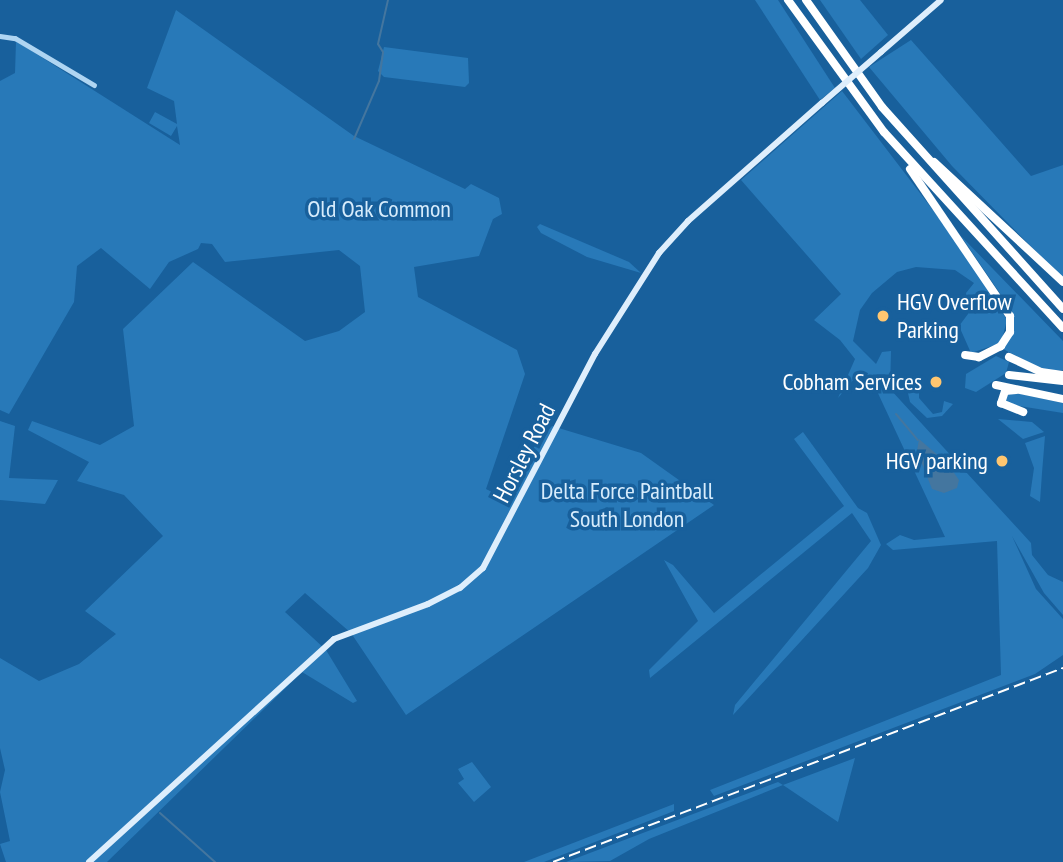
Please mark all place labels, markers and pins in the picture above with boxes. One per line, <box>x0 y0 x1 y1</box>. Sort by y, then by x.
place label: HGV Overflow Parking <box>897 288 1012 344</box>
marker: HGV Overflow Parking <box>875 308 891 324</box>
place label: Cobham Services <box>783 368 922 396</box>
marker: Cobham Services <box>928 374 944 390</box>
place label: HGV parking <box>885 447 988 475</box>
marker: HGV parking <box>994 453 1010 469</box>

